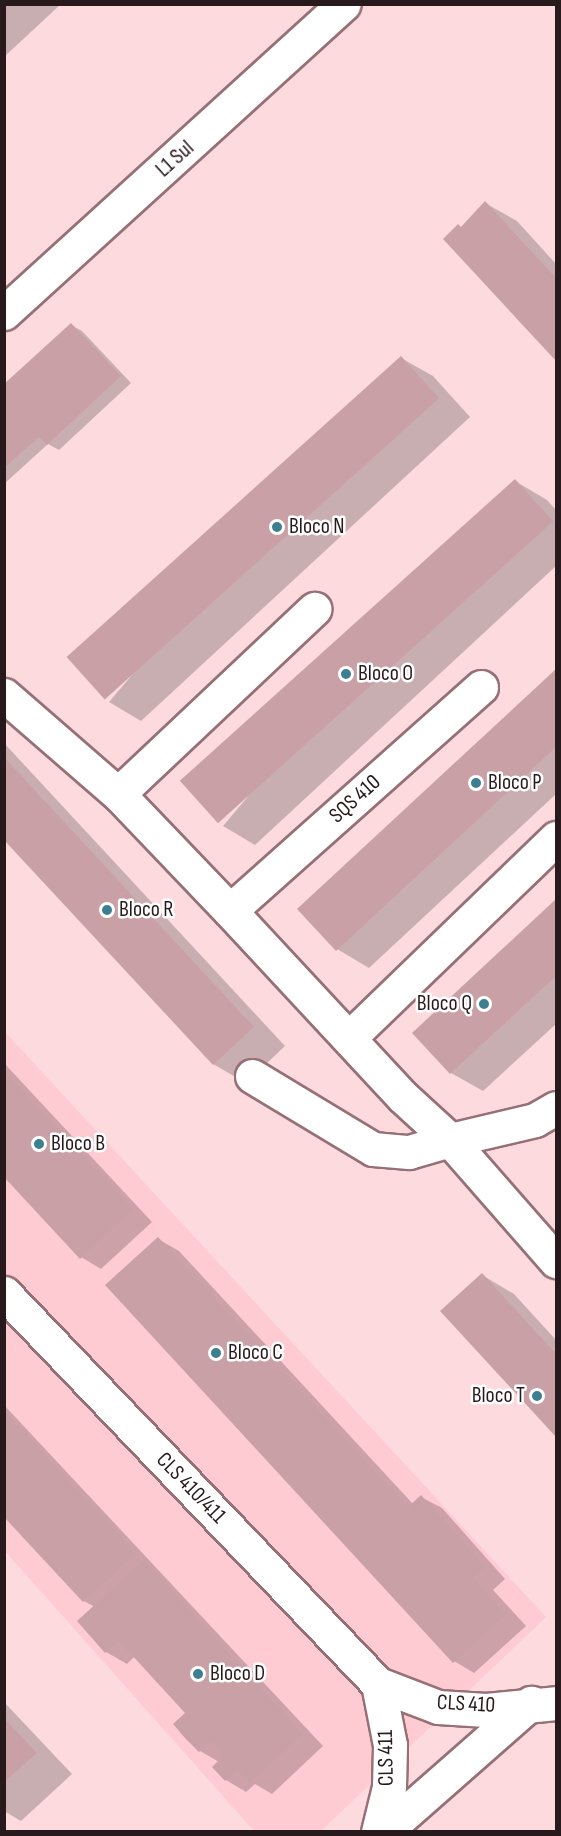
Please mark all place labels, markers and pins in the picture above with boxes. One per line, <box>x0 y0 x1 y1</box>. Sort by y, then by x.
place label: Bloco N <box>289 514 345 540</box>
marker: Bloco N <box>270 520 284 534</box>
place label: Bloco O <box>358 661 413 687</box>
marker: Bloco O <box>339 667 353 681</box>
place label: Bloco P <box>488 770 542 796</box>
marker: Bloco P <box>469 776 483 790</box>
place label: Bloco R <box>119 897 174 923</box>
marker: Bloco R <box>100 903 114 917</box>
place label: Bloco Q <box>417 991 472 1017</box>
marker: Bloco Q <box>477 997 491 1011</box>
place label: Bloco B <box>51 1131 105 1157</box>
marker: Bloco B <box>32 1137 46 1151</box>
place label: Bloco C <box>228 1340 283 1366</box>
marker: Bloco C <box>209 1346 223 1360</box>
place label: Bloco T <box>472 1383 525 1409</box>
marker: Bloco T <box>530 1389 544 1403</box>
place label: Bloco D <box>210 1661 265 1687</box>
marker: Bloco D <box>191 1667 205 1681</box>

